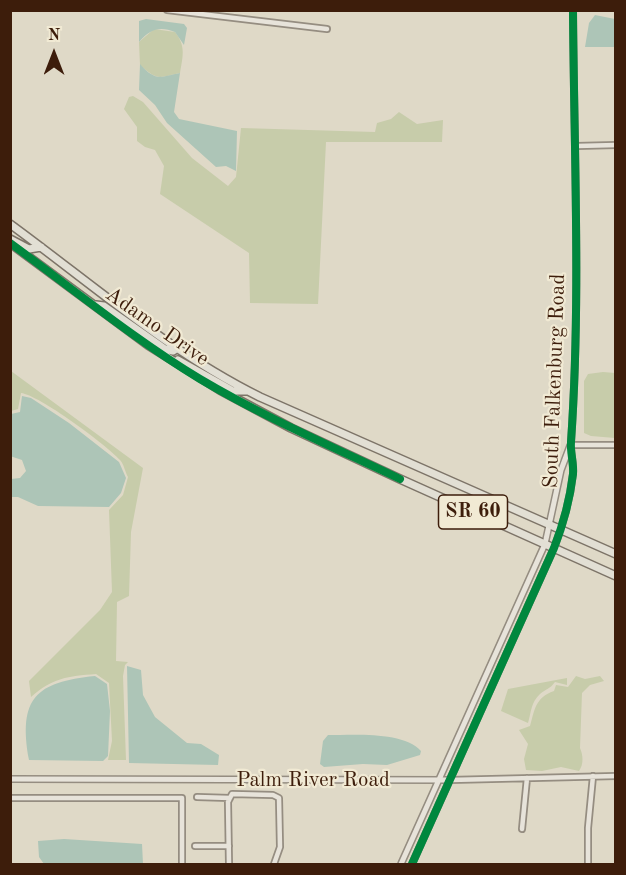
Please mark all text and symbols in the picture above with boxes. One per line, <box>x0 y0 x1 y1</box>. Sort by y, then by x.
north arrow <box>24 24 84 84</box>
text: N <box>48 28 60 44</box>
street label: South Falkenburg Road <box>539 273 571 489</box>
street label: Adamo Drive <box>100 282 214 372</box>
road number: SR 60 <box>438 495 508 529</box>
street label: Palm River Road <box>236 767 390 793</box>

